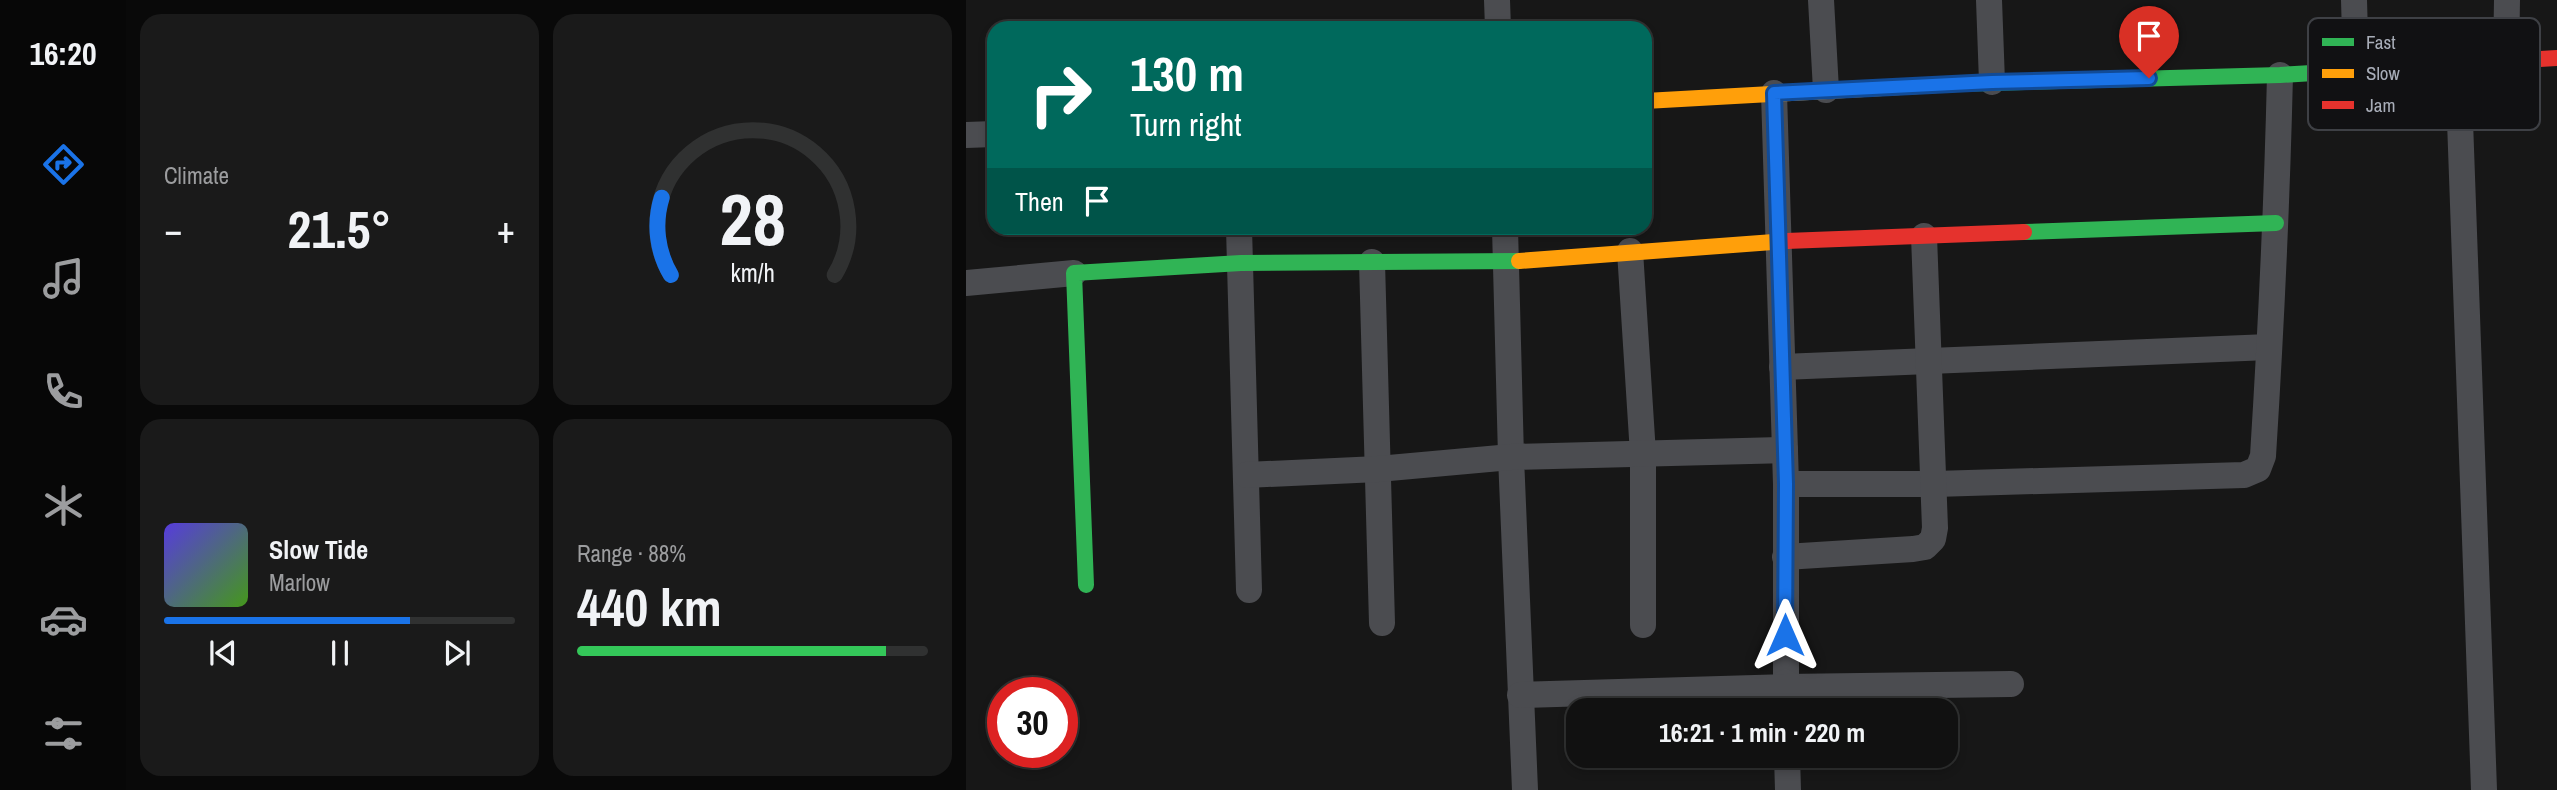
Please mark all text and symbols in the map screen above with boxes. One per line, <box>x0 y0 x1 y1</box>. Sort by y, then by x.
pin <box>2119 6 2179 78</box>
icon: arrive <box>2130 17 2168 55</box>
legend <box>2308 18 2540 130</box>
text: Fast <box>2366 29 2396 55</box>
text: 16:20 <box>29 32 97 75</box>
text: 130 m <box>1130 40 1244 106</box>
icon: right <box>1015 49 1106 140</box>
text: Slow <box>2366 60 2401 86</box>
text: Jam <box>2366 92 2395 118</box>
text: Turn right <box>1130 103 1242 146</box>
icon: directions <box>39 140 88 189</box>
text: Climate <box>164 160 229 191</box>
text: 28 <box>719 171 786 269</box>
icon: arrive <box>1078 182 1116 220</box>
text: Then <box>1015 184 1064 219</box>
text: 21.5° <box>288 194 391 264</box>
text: − <box>164 204 182 255</box>
text: + <box>497 204 515 255</box>
icon: music <box>39 254 88 303</box>
text: km/h <box>730 256 775 290</box>
icon: phone <box>39 367 88 416</box>
icon: climate <box>39 481 88 530</box>
text: Slow Tide <box>269 532 368 567</box>
text: Range · 88% <box>577 538 686 569</box>
text: Marlow <box>269 567 330 598</box>
text: 440 km <box>577 572 722 642</box>
icon: car <box>39 595 88 644</box>
position arrow <box>1748 598 1822 672</box>
icon: previous <box>204 634 242 672</box>
icon: pause <box>321 634 359 672</box>
icon: next <box>438 634 476 672</box>
speed limit sign: 30 <box>987 677 1078 768</box>
icon: filters <box>39 709 88 758</box>
text: 16:21 · 1 min · 220 m <box>1659 715 1865 750</box>

